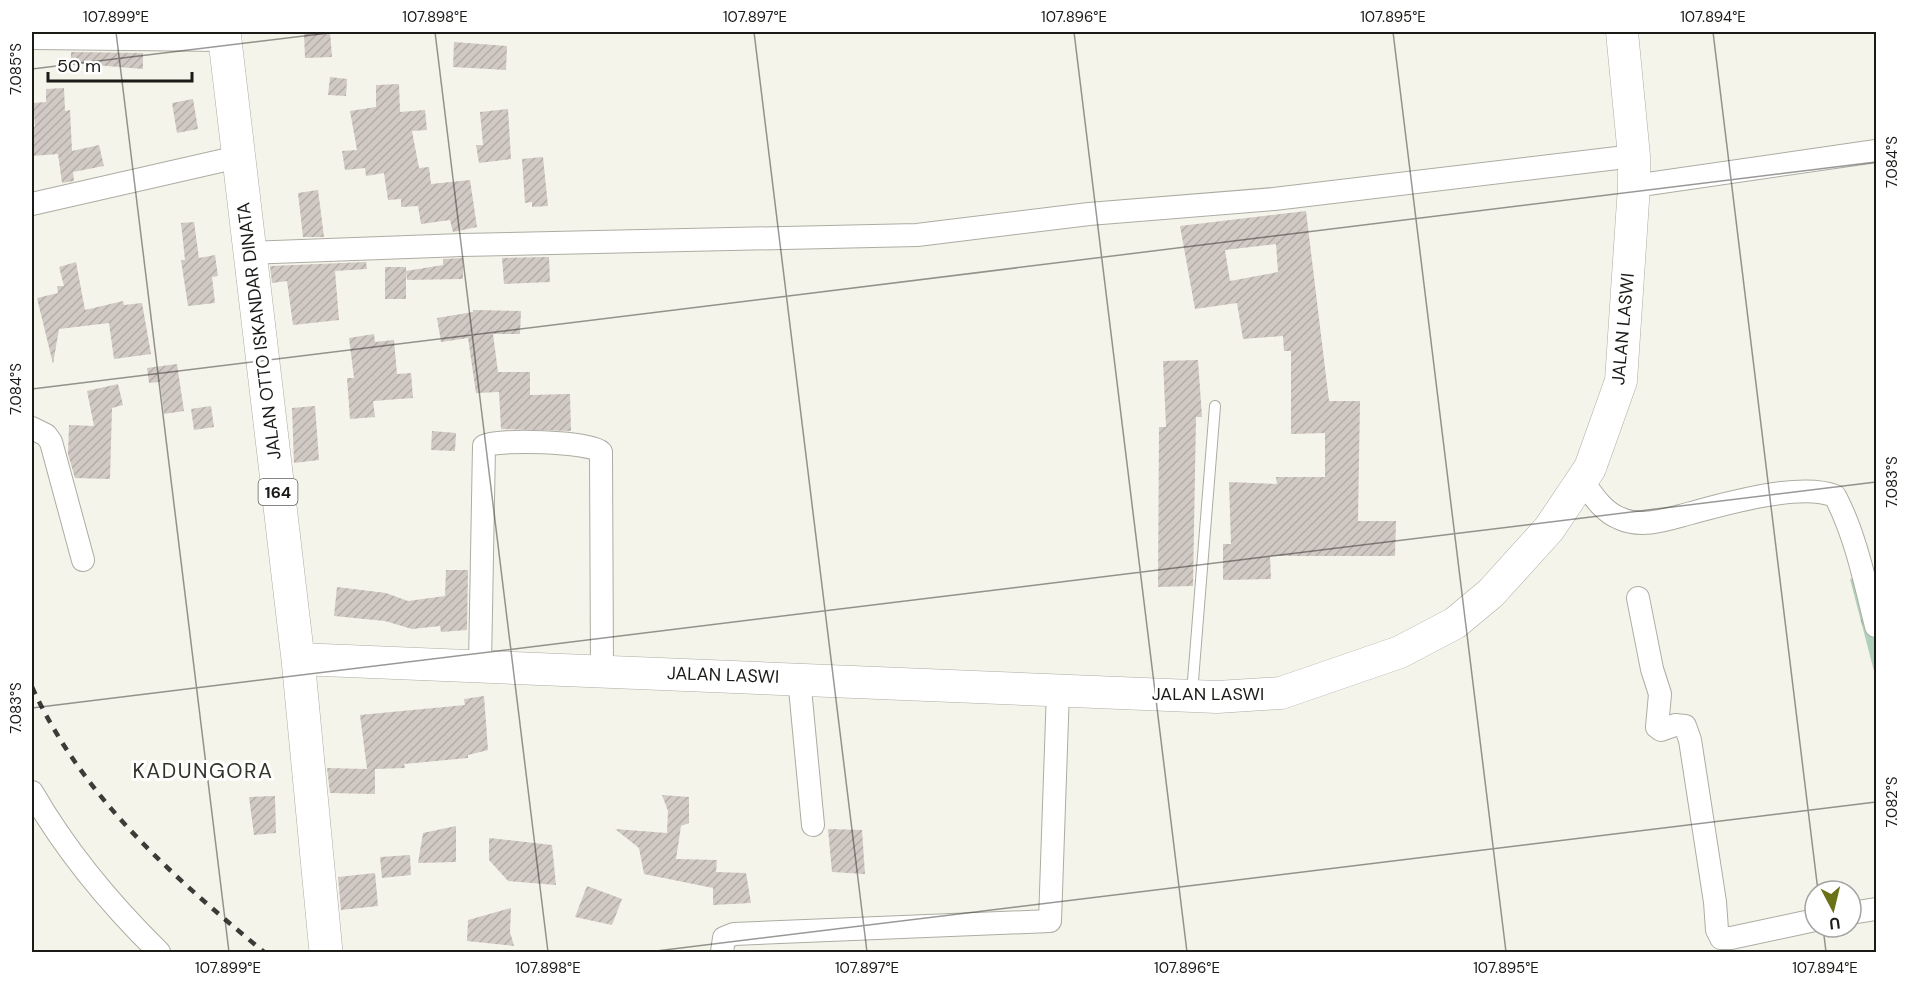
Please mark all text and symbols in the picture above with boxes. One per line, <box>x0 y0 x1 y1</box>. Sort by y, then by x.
text: 107.899°E <box>83 7 149 27</box>
text: 107.898°E <box>402 7 468 27</box>
text: 107.897°E <box>723 7 787 27</box>
text: 107.896°E <box>1041 7 1107 27</box>
text: 107.895°E <box>1360 7 1426 27</box>
text: 107.894°E <box>1680 7 1746 27</box>
text: 7.085°S <box>6 43 26 95</box>
scale bar <box>48 45 192 83</box>
text: 50 m <box>57 54 101 78</box>
text: 7.084°S <box>1882 136 1902 188</box>
street label: JALAN OTTO ISKANDAR DINATA <box>231 201 287 461</box>
street label: JALAN LASWI <box>1606 272 1640 386</box>
text: 7.084°S <box>6 363 26 415</box>
text: 7.083°S <box>1882 456 1902 508</box>
road number: 164 <box>258 479 298 505</box>
street label: JALAN LASWI <box>666 661 780 689</box>
text: 7.083°S <box>6 682 26 734</box>
street label: JALAN LASWI <box>1152 682 1264 706</box>
district label: KADUNGORA <box>132 757 274 785</box>
text: 7.082°S <box>1882 776 1902 828</box>
north arrow <box>1803 879 1863 939</box>
text: U <box>1828 912 1841 934</box>
text: 107.899°E <box>195 958 261 978</box>
text: 107.898°E <box>515 958 581 978</box>
text: 107.897°E <box>835 958 899 978</box>
text: 107.896°E <box>1154 958 1220 978</box>
text: 107.895°E <box>1473 958 1539 978</box>
text: 107.894°E <box>1792 958 1858 978</box>

